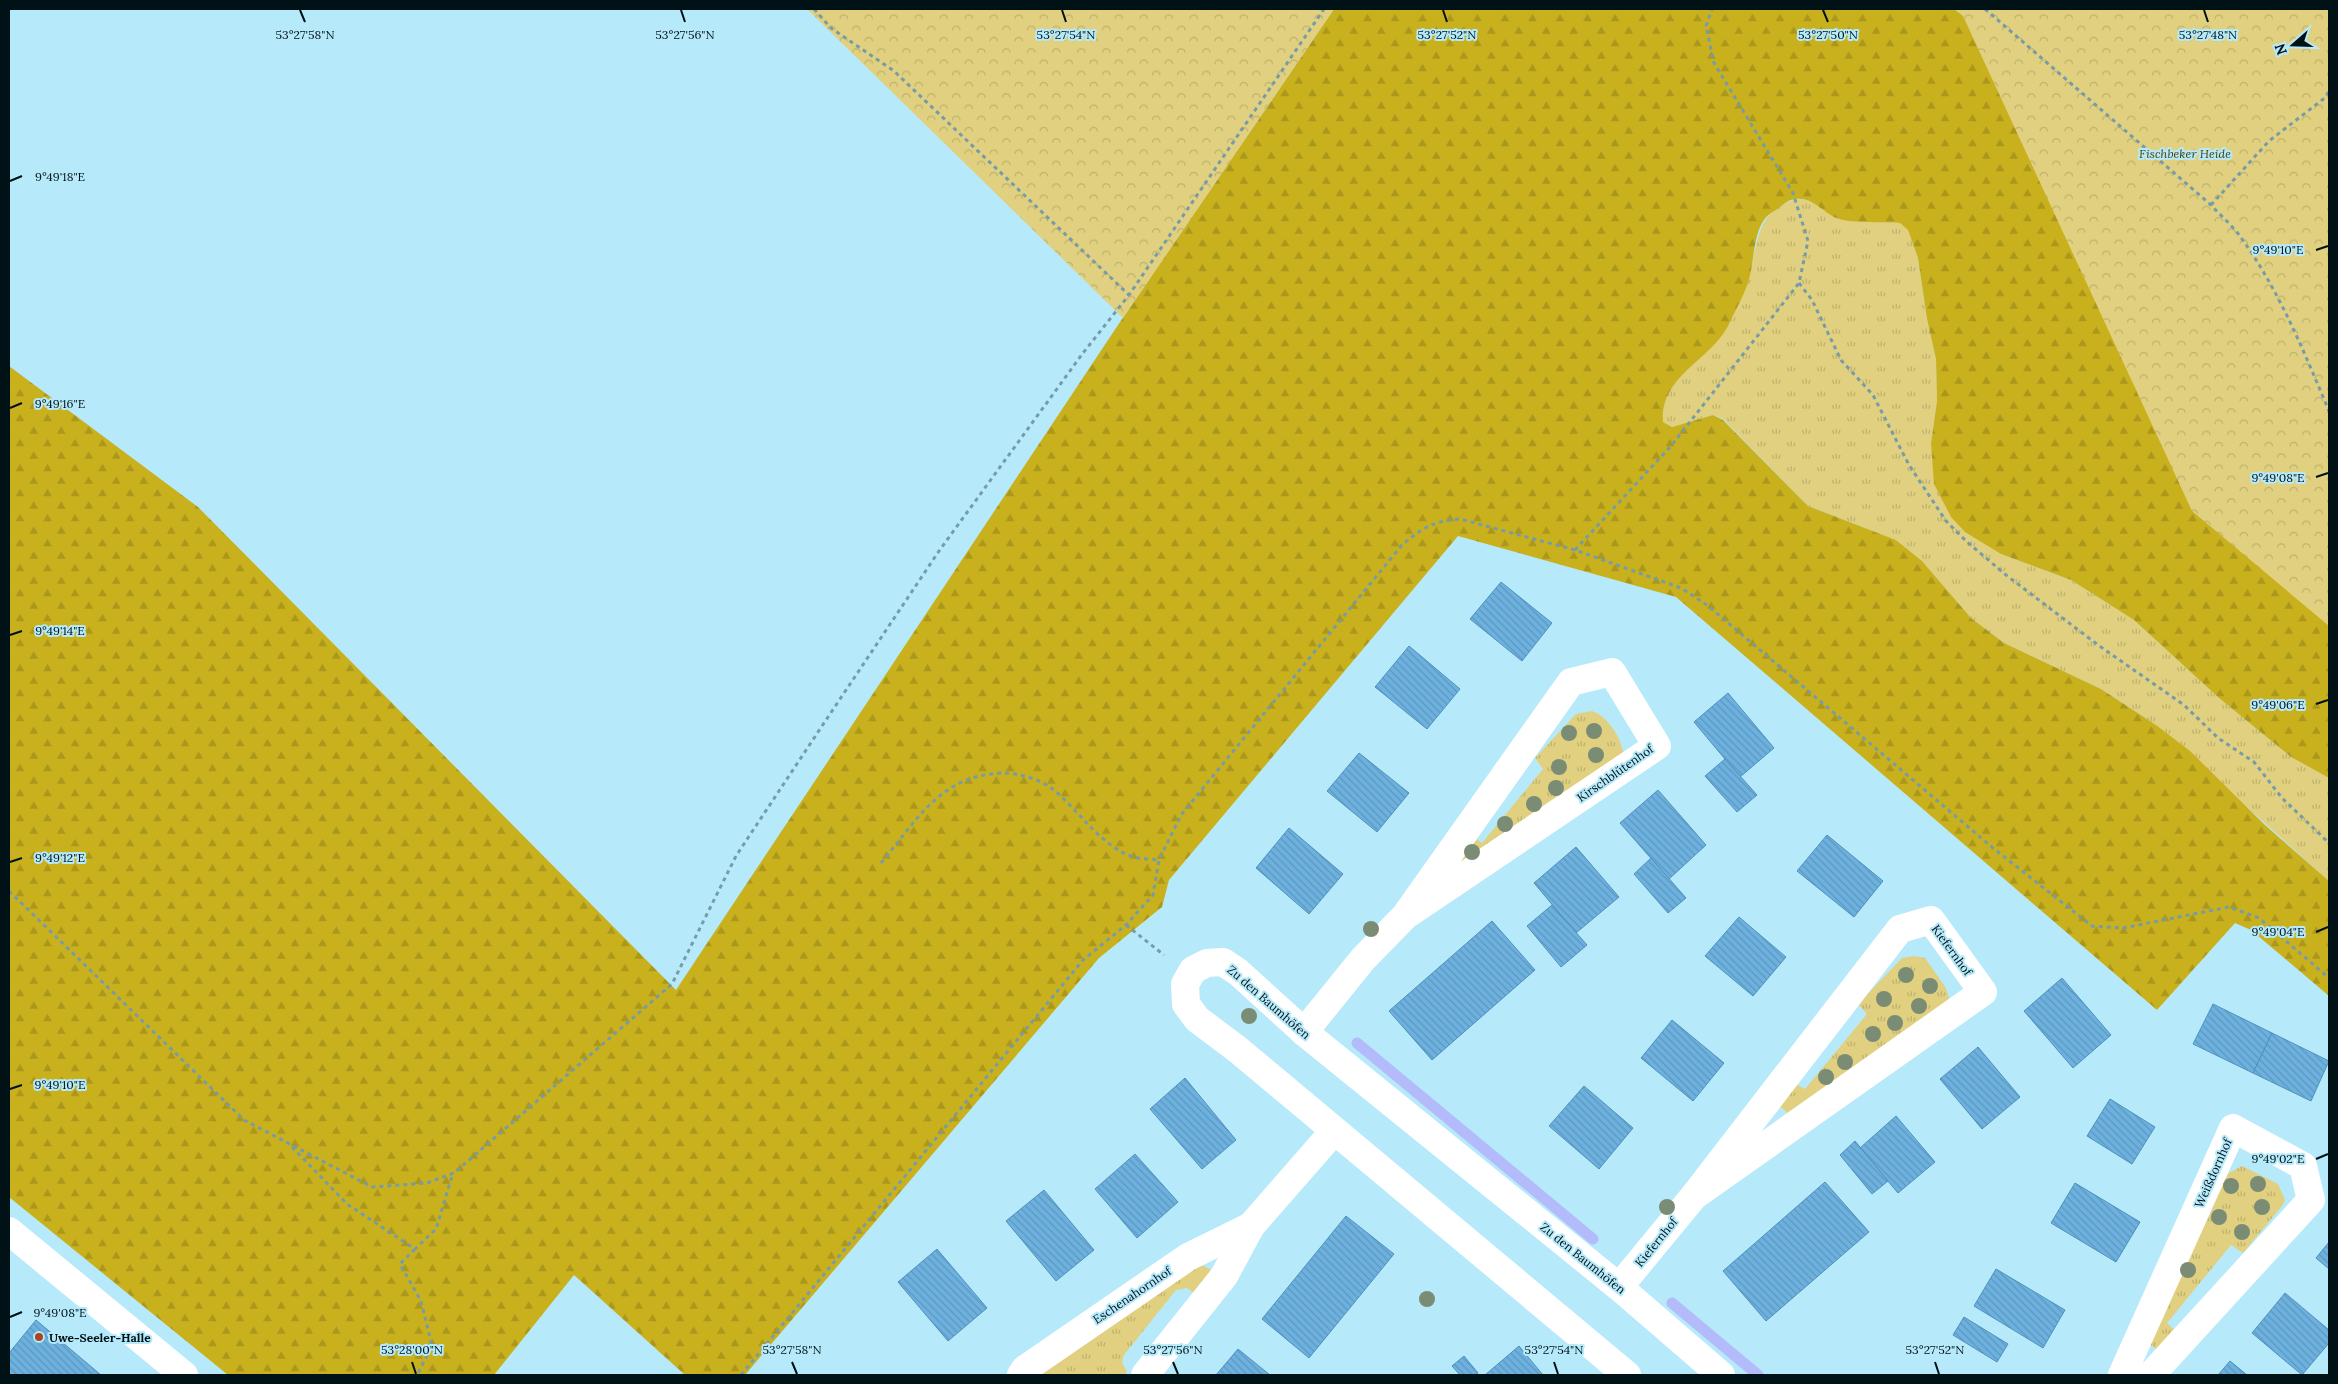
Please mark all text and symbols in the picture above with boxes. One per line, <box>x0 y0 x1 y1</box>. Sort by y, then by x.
north arrow <box>2268 20 2318 70</box>
text: 53°27'58"N <box>275 27 335 42</box>
text: 53°27'56"N <box>655 27 715 42</box>
text: 53°27'54"N <box>1037 27 1095 42</box>
text: 53°27'52"N <box>1418 27 1476 42</box>
text: 53°27'50"N <box>1798 27 1858 42</box>
text: 53°27'48"N <box>2179 27 2237 42</box>
text: N <box>2270 41 2291 58</box>
park label: Fischbeker Heide <box>2139 146 2231 161</box>
text: 9°49'18"E <box>35 169 85 184</box>
text: 9°49'10"E <box>2253 242 2303 257</box>
text: 9°49'16"E <box>35 396 85 411</box>
text: 9°49'08"E <box>2251 470 2305 485</box>
text: 9°49'14"E <box>35 623 85 638</box>
text: 9°49'06"E <box>2251 697 2305 712</box>
street label: Kirschblütenhof <box>1574 741 1657 805</box>
text: 9°49'12"E <box>35 850 85 865</box>
street label: Kiefernhof <box>1929 922 1976 979</box>
text: 9°49'04"E <box>2252 924 2304 939</box>
street label: Zu den Baumhöfen <box>1224 962 1314 1042</box>
text: 9°49'10"E <box>35 1077 85 1092</box>
street label: Weißdornhof <box>2191 1135 2235 1210</box>
text: 9°49'02"E <box>2252 1151 2304 1166</box>
street label: Kiefernhof <box>1632 1214 1681 1270</box>
street label: Zu den Baumhöfen <box>1537 1219 1629 1297</box>
street label: Eschenahornhof <box>1090 1263 1175 1327</box>
text: 9°49'08"E <box>33 1305 87 1320</box>
place label: Uwe-Seeler-Halle <box>49 1330 151 1345</box>
marker: Uwe-Seeler-Halle <box>33 1331 45 1343</box>
text: 53°28'00"N <box>381 1342 443 1357</box>
text: 53°27'58"N <box>762 1342 822 1357</box>
text: 53°27'56"N <box>1143 1342 1203 1357</box>
text: 53°27'54"N <box>1525 1342 1583 1357</box>
text: 53°27'52"N <box>1906 1342 1964 1357</box>

